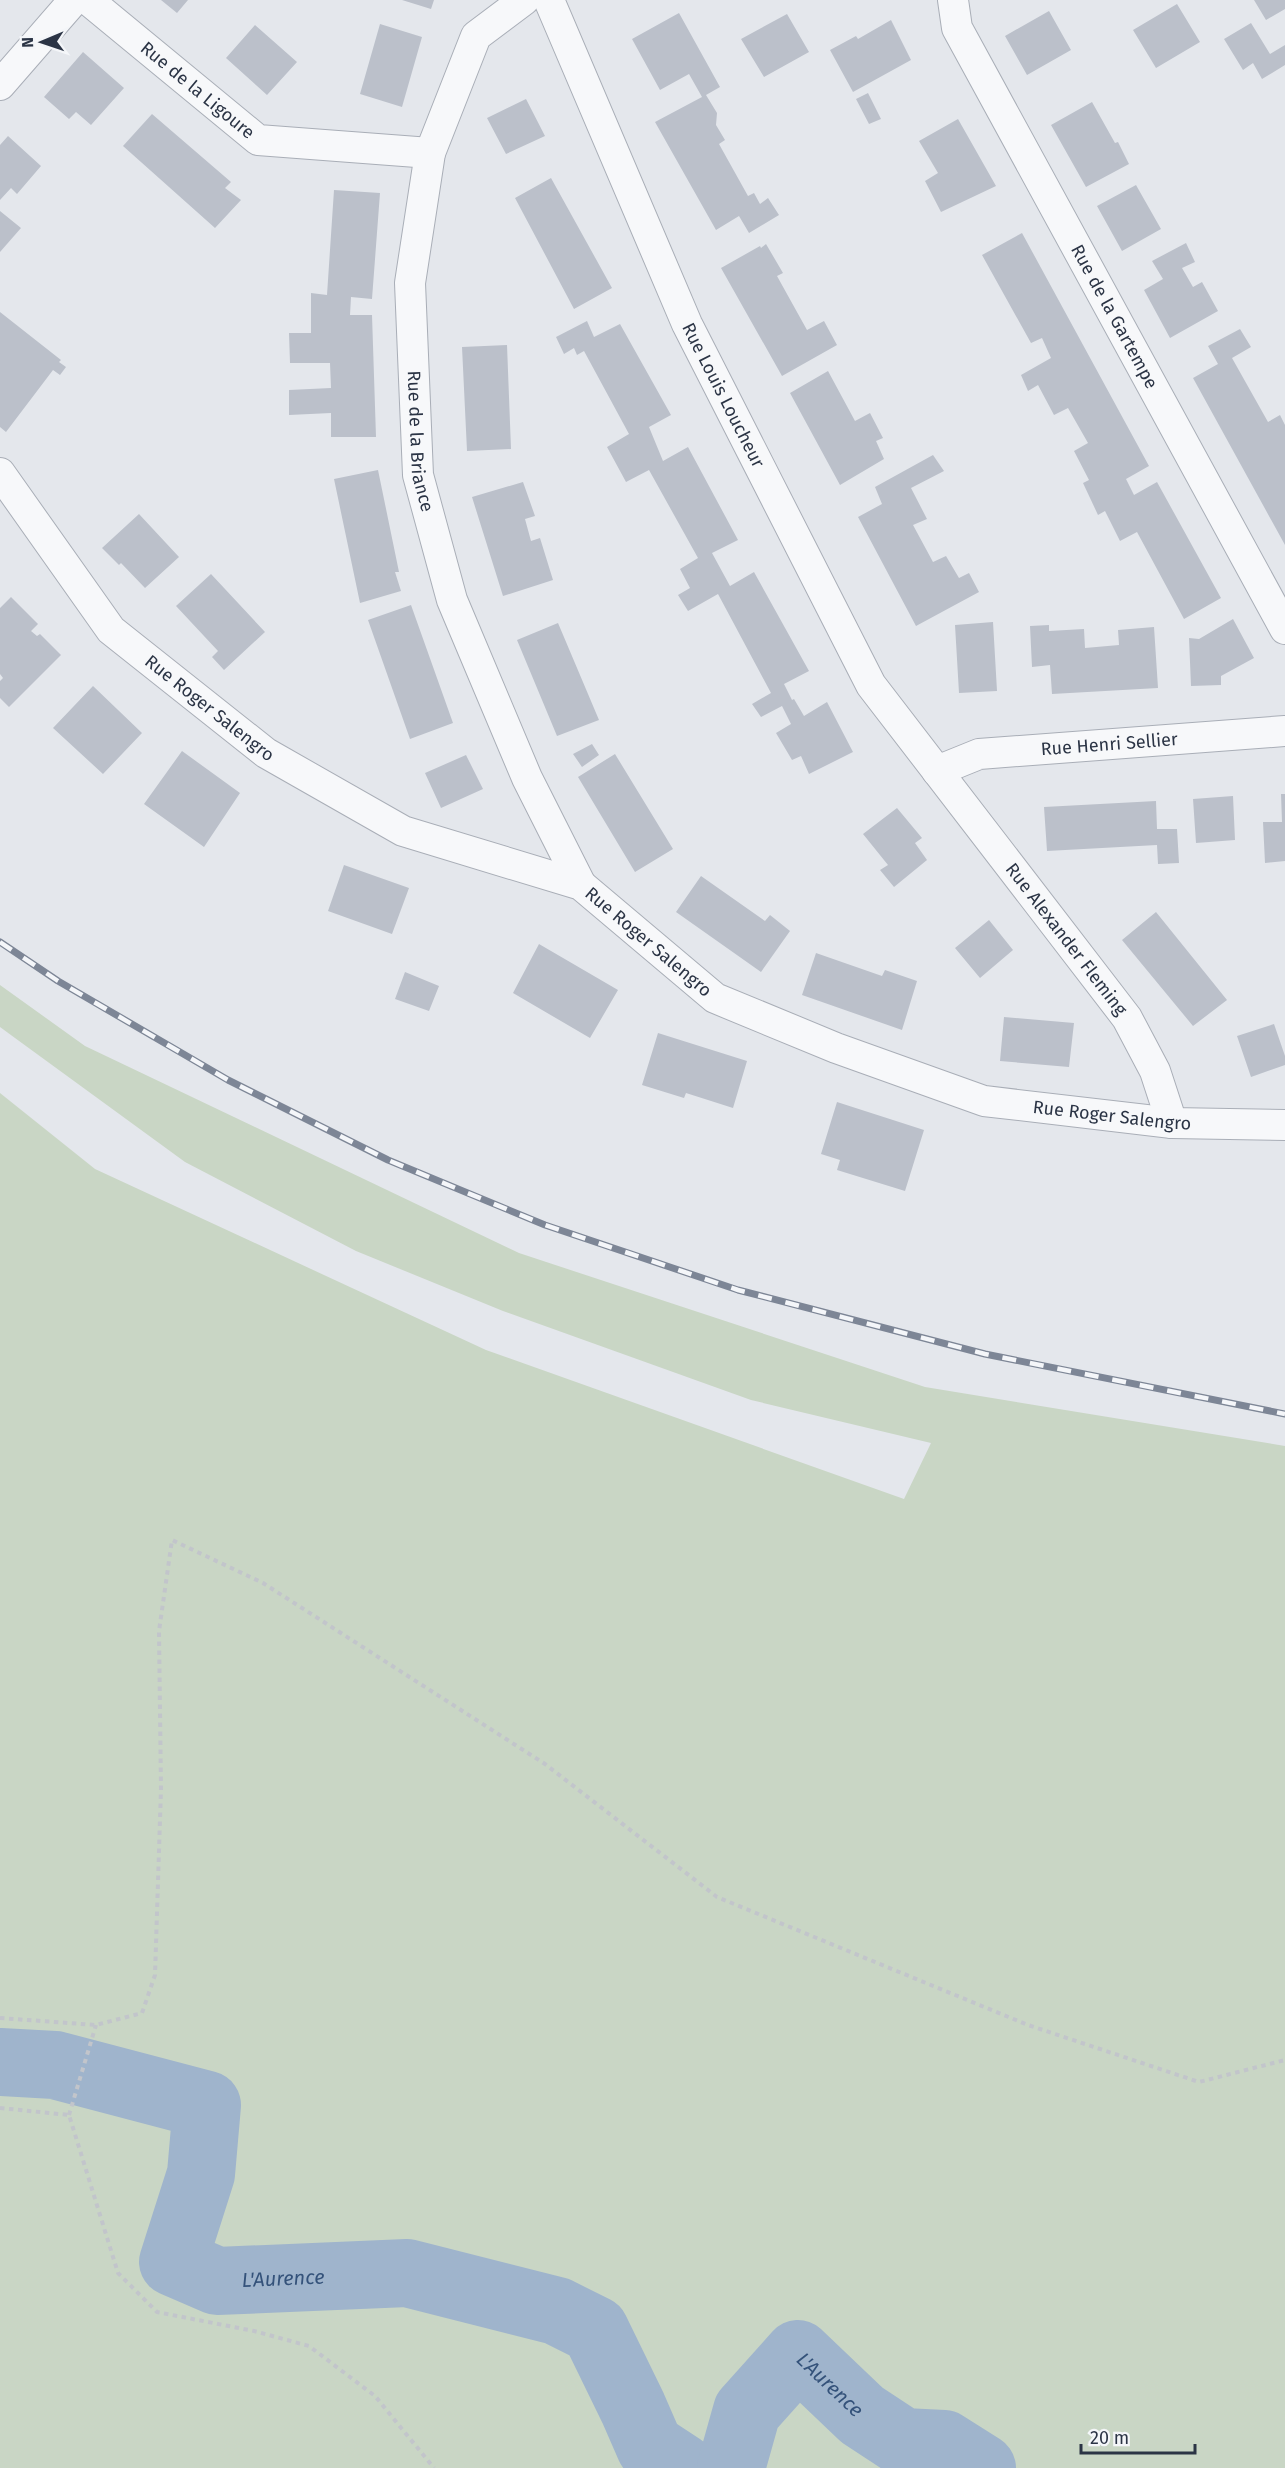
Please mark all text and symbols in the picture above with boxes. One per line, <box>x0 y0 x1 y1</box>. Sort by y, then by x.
north arrow <box>12 12 72 72</box>
text: N <box>18 37 37 48</box>
street label: Rue de la Ligoure <box>136 37 259 144</box>
street label: Rue de la Gartempe <box>1066 241 1163 393</box>
street label: Rue Louis Loucheur <box>677 319 769 471</box>
street label: Rue de la Briance <box>403 370 439 514</box>
street label: Rue Roger Salengro <box>140 650 278 766</box>
street label: Rue Henri Sellier <box>1040 728 1179 760</box>
street label: Rue Alexander Fleming <box>1001 859 1132 1020</box>
street label: Rue Roger Salengro <box>581 882 716 1002</box>
street label: Rue Roger Salengro <box>1032 1096 1191 1134</box>
water label: L'Aurence <box>241 2264 325 2292</box>
water label: L'Aurence <box>792 2347 868 2422</box>
scale bar <box>1081 2417 1195 2455</box>
text: 20 m <box>1090 2427 1129 2449</box>

